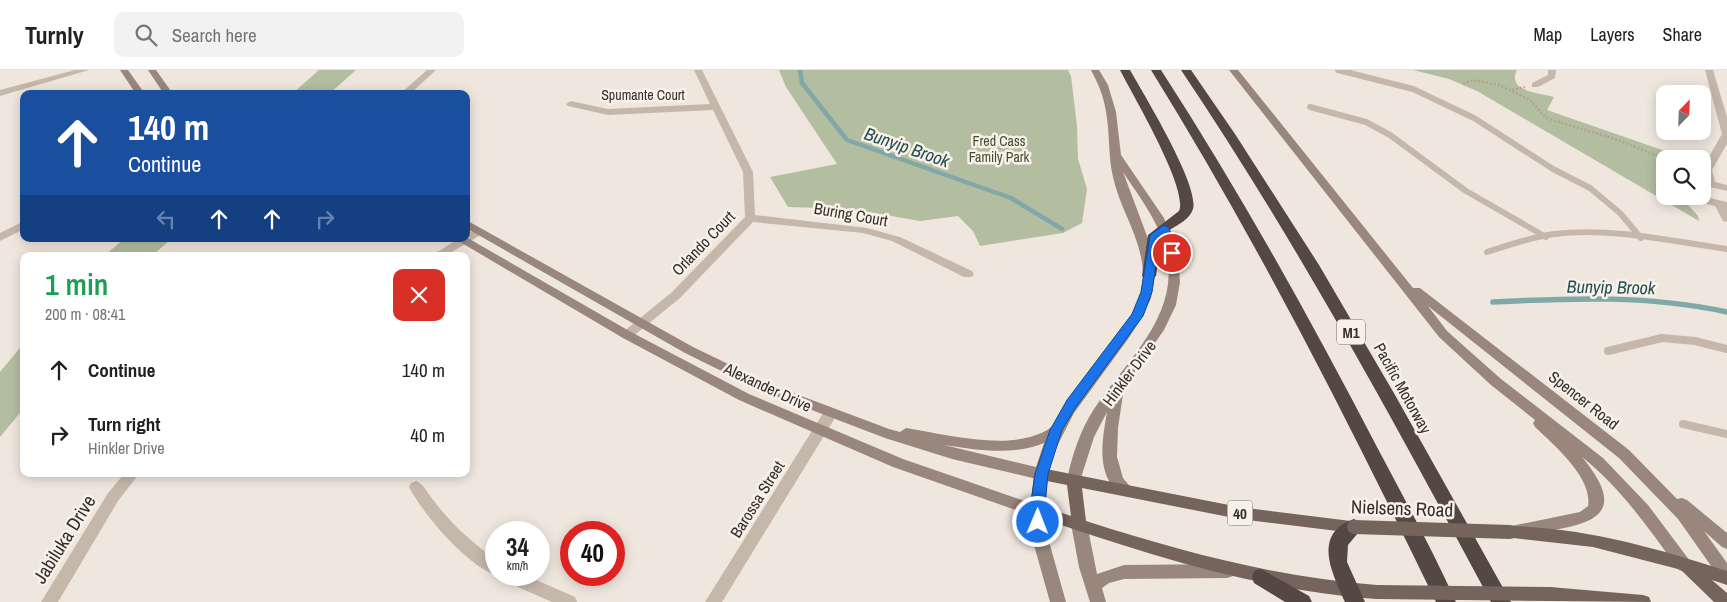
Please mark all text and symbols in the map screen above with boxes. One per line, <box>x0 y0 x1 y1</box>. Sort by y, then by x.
search box <box>114 12 464 57</box>
text: Turnly <box>25 19 84 51</box>
icon: search <box>132 21 160 49</box>
text: Search here <box>172 22 257 48</box>
text: Map <box>1534 22 1562 47</box>
text: Layers <box>1590 22 1635 47</box>
text: Share <box>1663 22 1702 47</box>
north arrow <box>1656 85 1711 140</box>
map controls <box>1656 85 1711 205</box>
street label: Spumante Court <box>601 86 685 104</box>
text: 140 m <box>128 104 209 151</box>
icon: ahead <box>45 110 110 175</box>
water label: Bunyip Brook <box>861 121 954 173</box>
park label: Fred Cass Family Park <box>969 132 1030 166</box>
text: Continue <box>128 149 201 179</box>
button: search <box>1656 150 1711 205</box>
street label: Buring Court <box>812 197 890 231</box>
icon: left <box>152 205 180 233</box>
icon: ahead <box>205 205 233 233</box>
icon: ahead <box>258 205 286 233</box>
icon: right <box>311 205 339 233</box>
street label: Orlando Court <box>666 205 740 280</box>
pin <box>1151 232 1193 274</box>
icon: arrive <box>1158 239 1186 267</box>
text: 1 min <box>45 264 108 304</box>
button: close <box>393 269 445 321</box>
water label: Bunyip Brook <box>1566 274 1656 300</box>
text: 200 m · 08:41 <box>45 303 125 325</box>
road number: M1 <box>1337 320 1365 344</box>
street label: Hinkler Drive <box>1097 336 1161 410</box>
street label: Pacific Motorway <box>1369 339 1437 438</box>
icon: ahead <box>45 356 73 384</box>
text: Continue <box>88 357 156 383</box>
text: 140 m <box>402 357 445 383</box>
street label: Alexander Drive <box>720 357 815 417</box>
street label: Spencer Road <box>1544 366 1624 434</box>
text: Turn right <box>88 411 160 437</box>
icon: right <box>45 421 73 449</box>
text: 40 m <box>410 422 445 448</box>
text: Hinkler Drive <box>88 437 165 459</box>
street label: Barossa Street <box>725 456 790 542</box>
street label: Jabiluka Drive <box>27 490 101 588</box>
street label: Nielsens Road <box>1350 493 1454 523</box>
position arrow <box>1011 495 1063 547</box>
road number: 40 <box>1228 500 1252 526</box>
speed limit sign: 40 <box>560 521 625 586</box>
text: 34 <box>506 530 529 564</box>
text: km/h <box>507 558 528 574</box>

